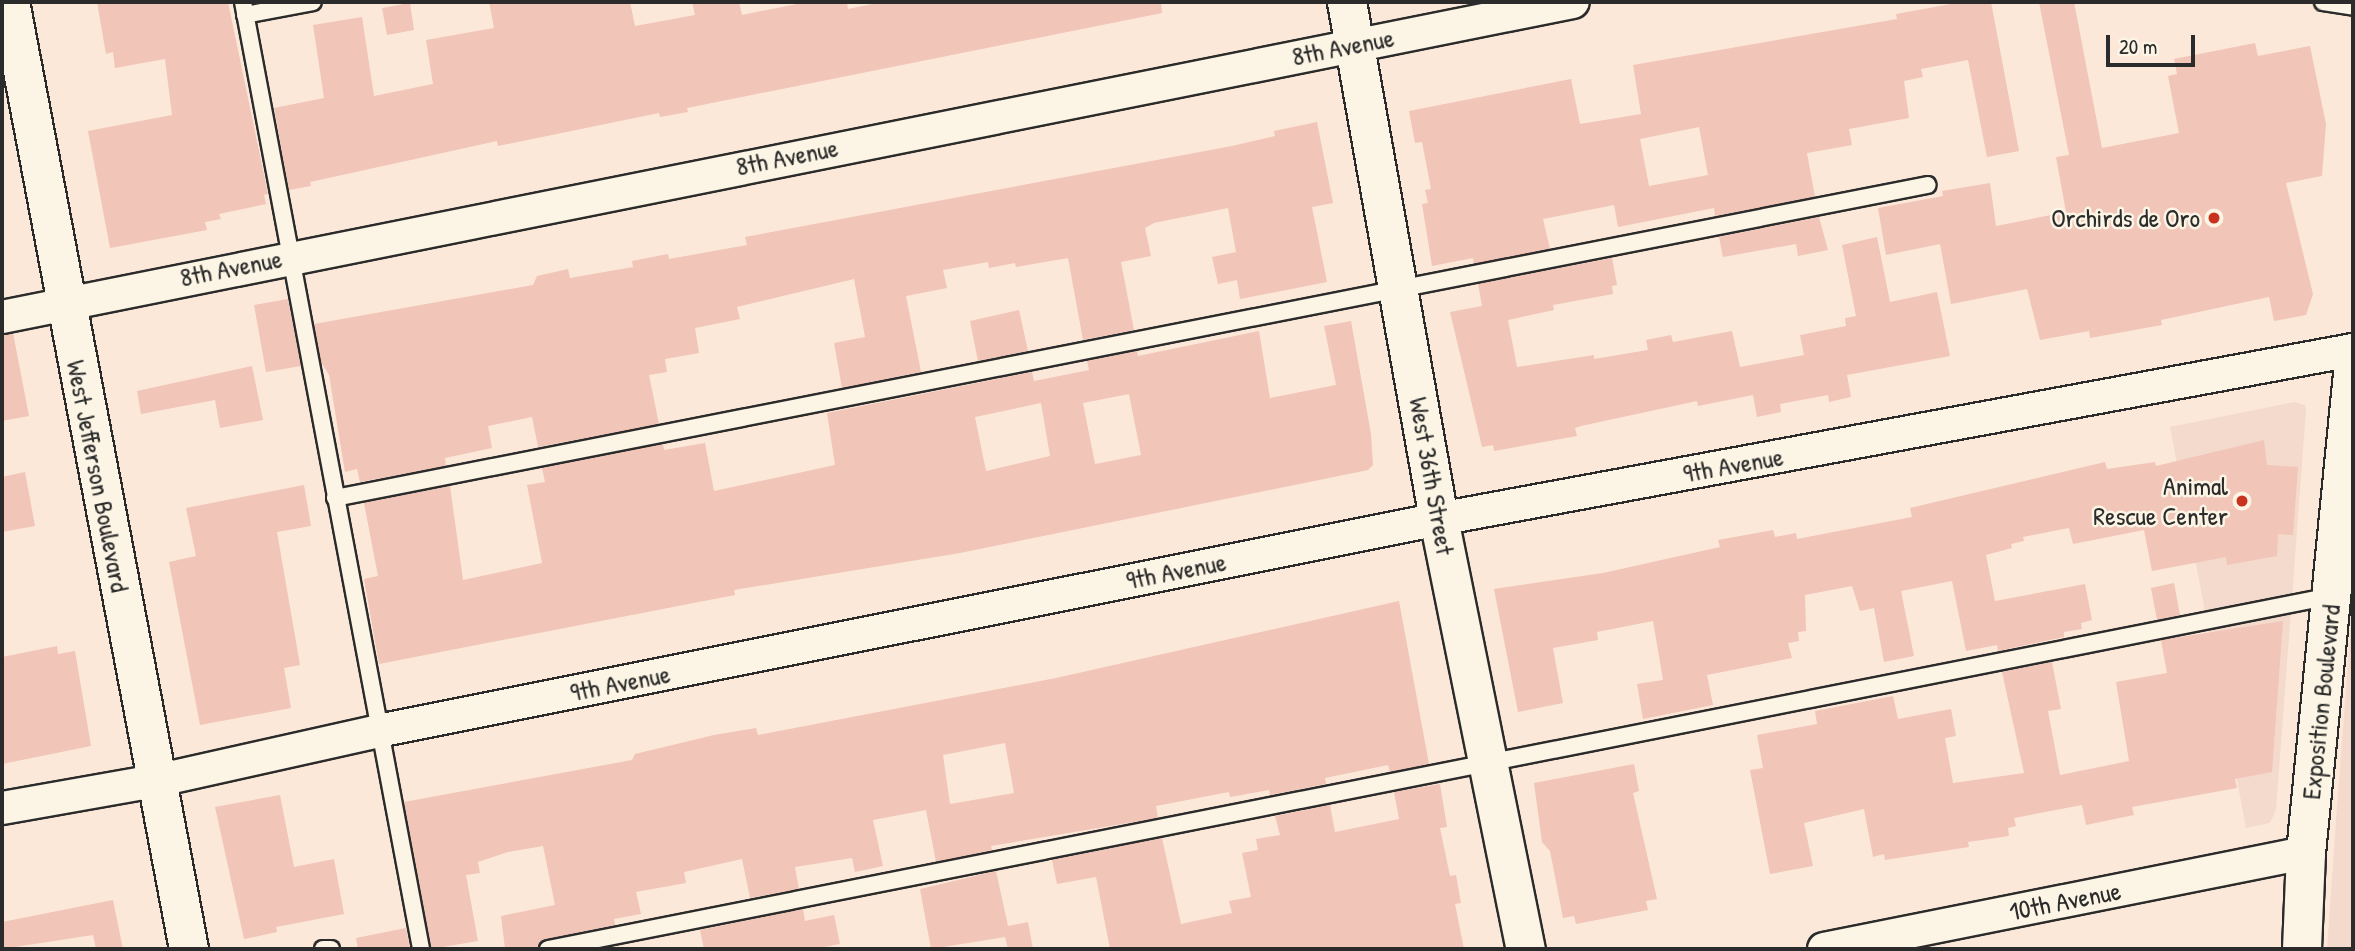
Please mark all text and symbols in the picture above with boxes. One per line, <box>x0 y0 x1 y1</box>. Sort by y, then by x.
scale bar <box>2110 21 2199 65</box>
street label: 8th Avenue <box>1289 22 1397 72</box>
text: 20 m <box>2119 32 2157 61</box>
street label: 8th Avenue <box>733 132 841 182</box>
place label: Orchirds de Oro <box>2051 202 2200 234</box>
marker: Orchirds de Oro <box>2206 210 2222 226</box>
street label: 8th Avenue <box>177 243 285 293</box>
street label: West Jefferson Boulevard <box>60 357 136 595</box>
street label: West 36th Street <box>1403 395 1461 557</box>
street label: 9th Avenue <box>1680 441 1786 489</box>
place label: Animal Rescue Center <box>2093 470 2228 532</box>
marker: Animal Rescue Center <box>2234 493 2250 509</box>
street label: 9th Avenue <box>1123 546 1229 596</box>
street label: Exposition Boulevard <box>2295 603 2347 801</box>
street label: 9th Avenue <box>567 658 673 708</box>
street label: 10th Avenue <box>2007 875 2123 927</box>

